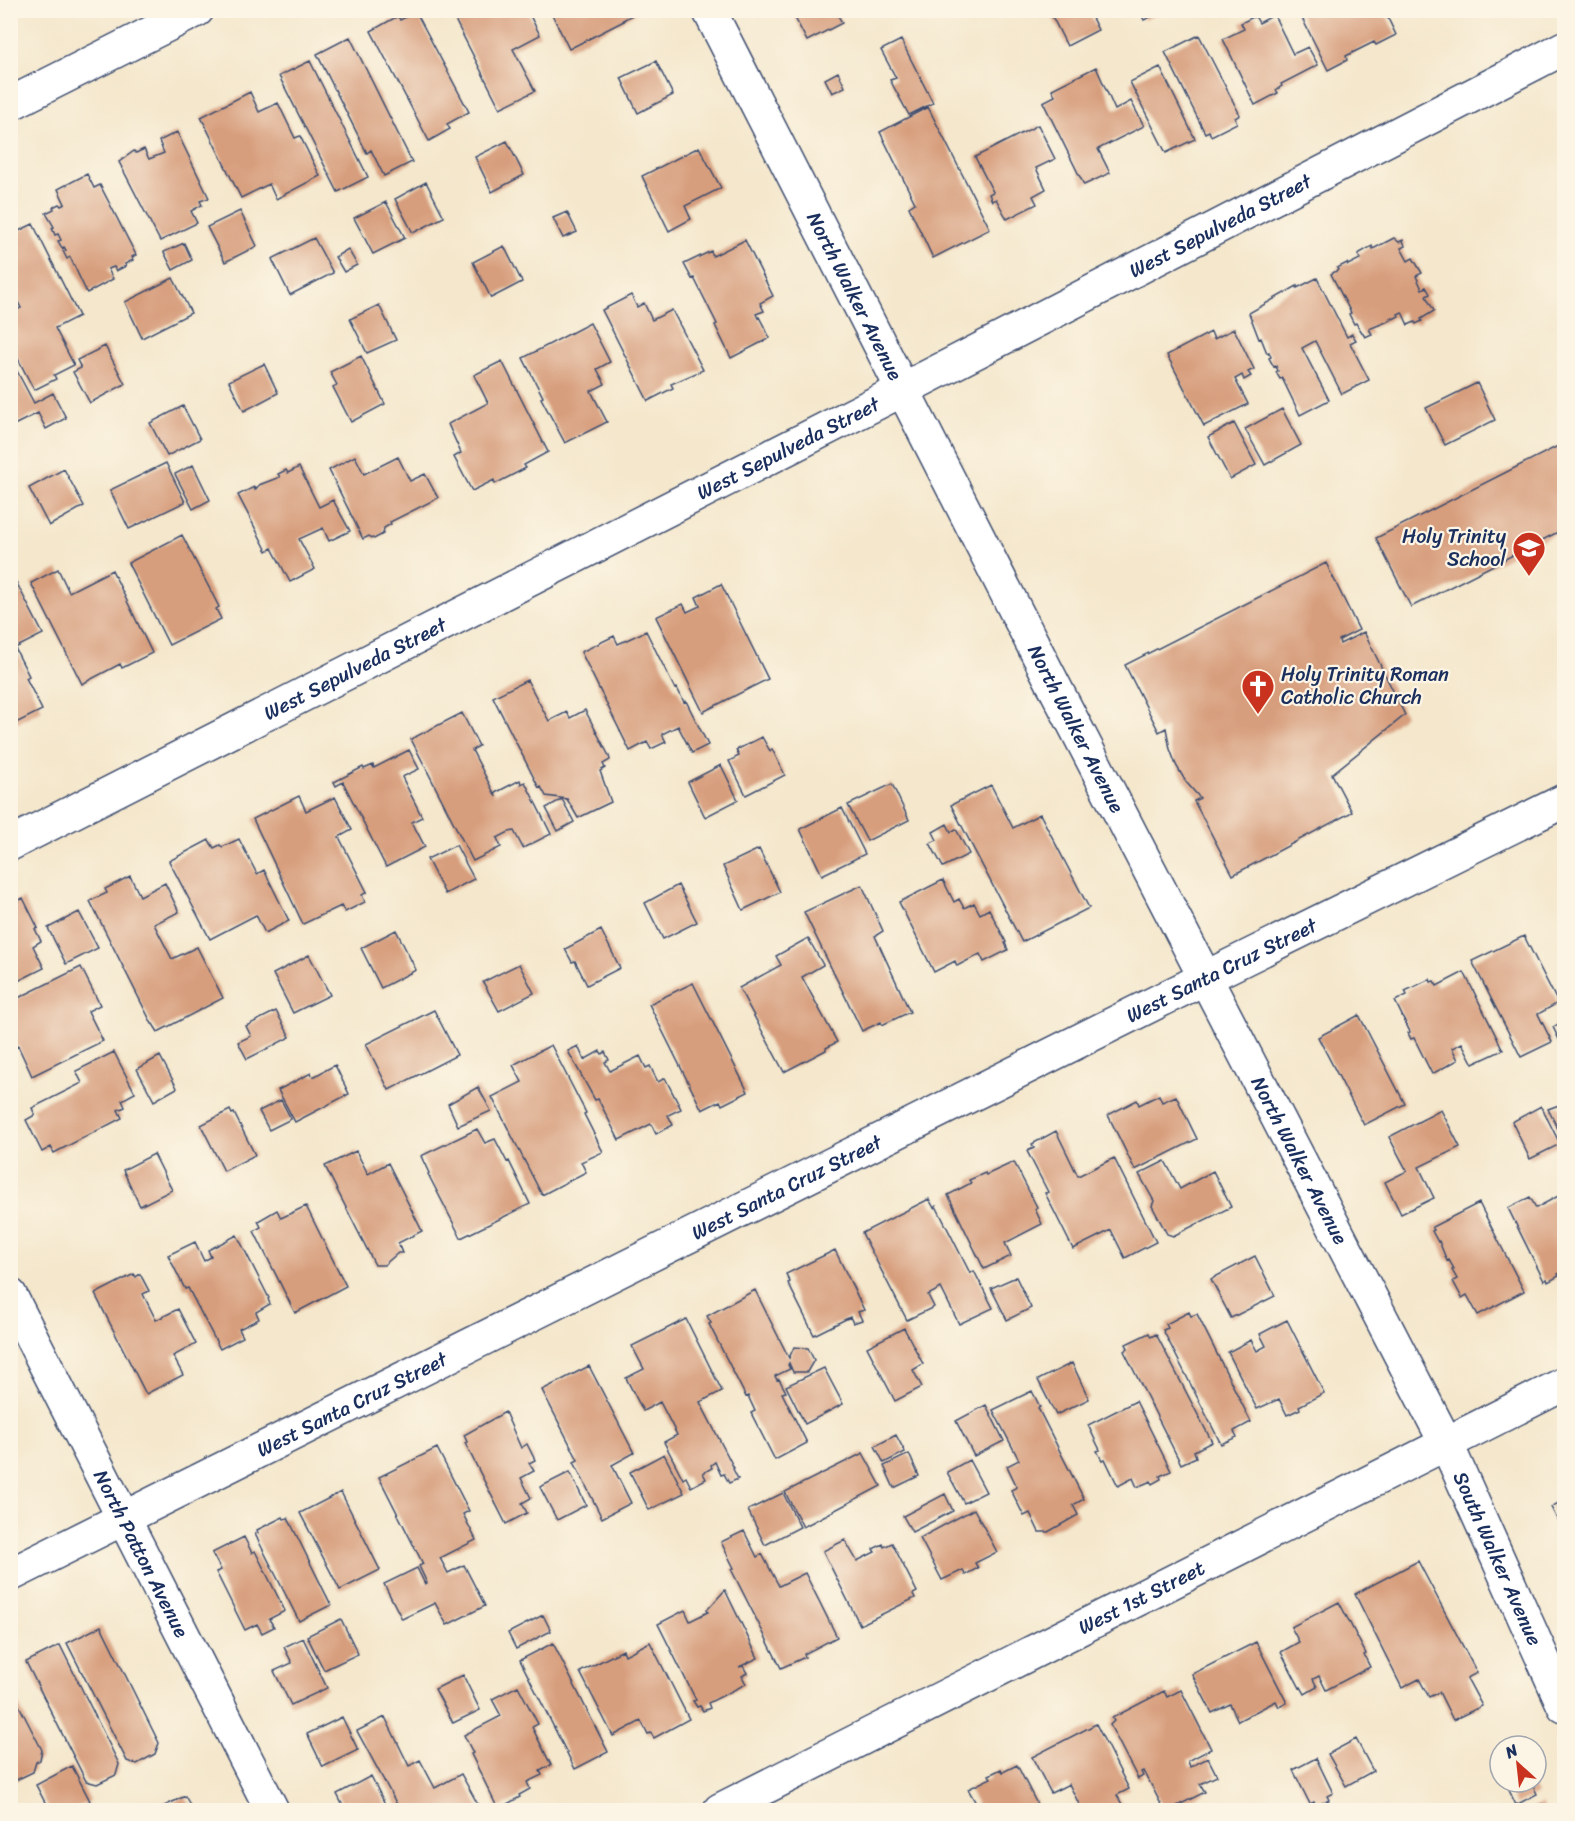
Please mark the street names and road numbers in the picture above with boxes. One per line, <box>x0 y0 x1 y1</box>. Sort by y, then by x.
street label: West Sepulveda Street <box>1123 164 1319 288</box>
street label: North Walker Avenue <box>797 205 912 387</box>
street label: West Sepulveda Street <box>690 387 887 510</box>
street label: West Sepulveda Street <box>257 607 454 730</box>
street label: North Walker Avenue <box>1018 638 1134 820</box>
street label: West Santa Cruz Street <box>1120 908 1324 1033</box>
street label: North Walker Avenue <box>1241 1070 1358 1251</box>
street label: West Santa Cruz Street <box>685 1125 889 1250</box>
street label: West Santa Cruz Street <box>250 1342 454 1467</box>
street label: North Patton Avenue <box>84 1463 199 1644</box>
street label: South Walker Avenue <box>1443 1466 1552 1652</box>
street label: West 1st Street <box>1072 1551 1211 1645</box>

